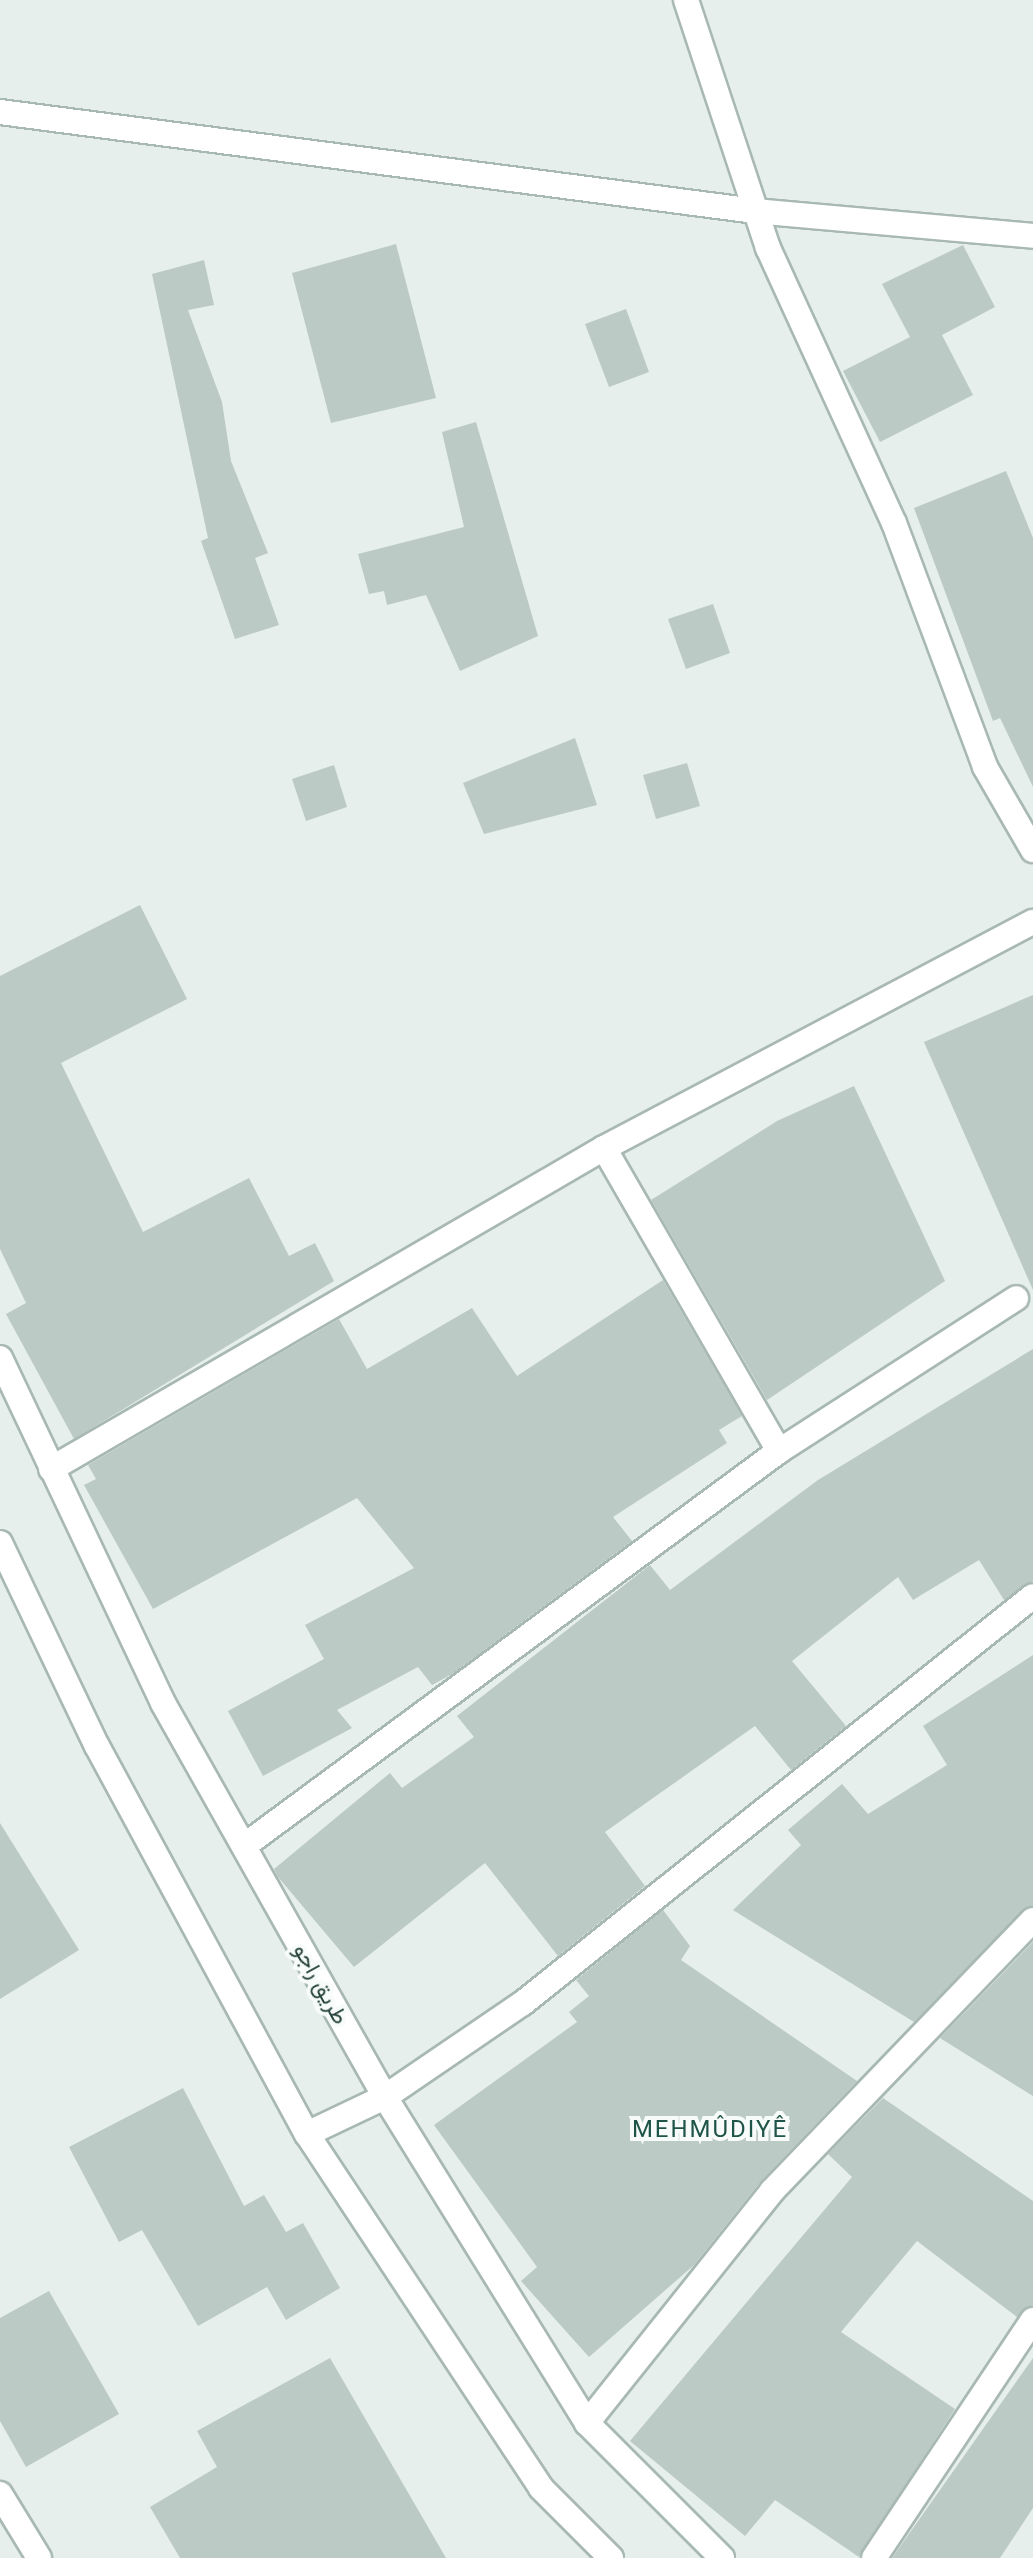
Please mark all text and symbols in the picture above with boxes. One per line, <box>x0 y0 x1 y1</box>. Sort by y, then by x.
street label: طريق راجو <box>288 1939 354 2029</box>
district label: MEHMÛDIYÊ <box>632 2116 788 2144</box>

